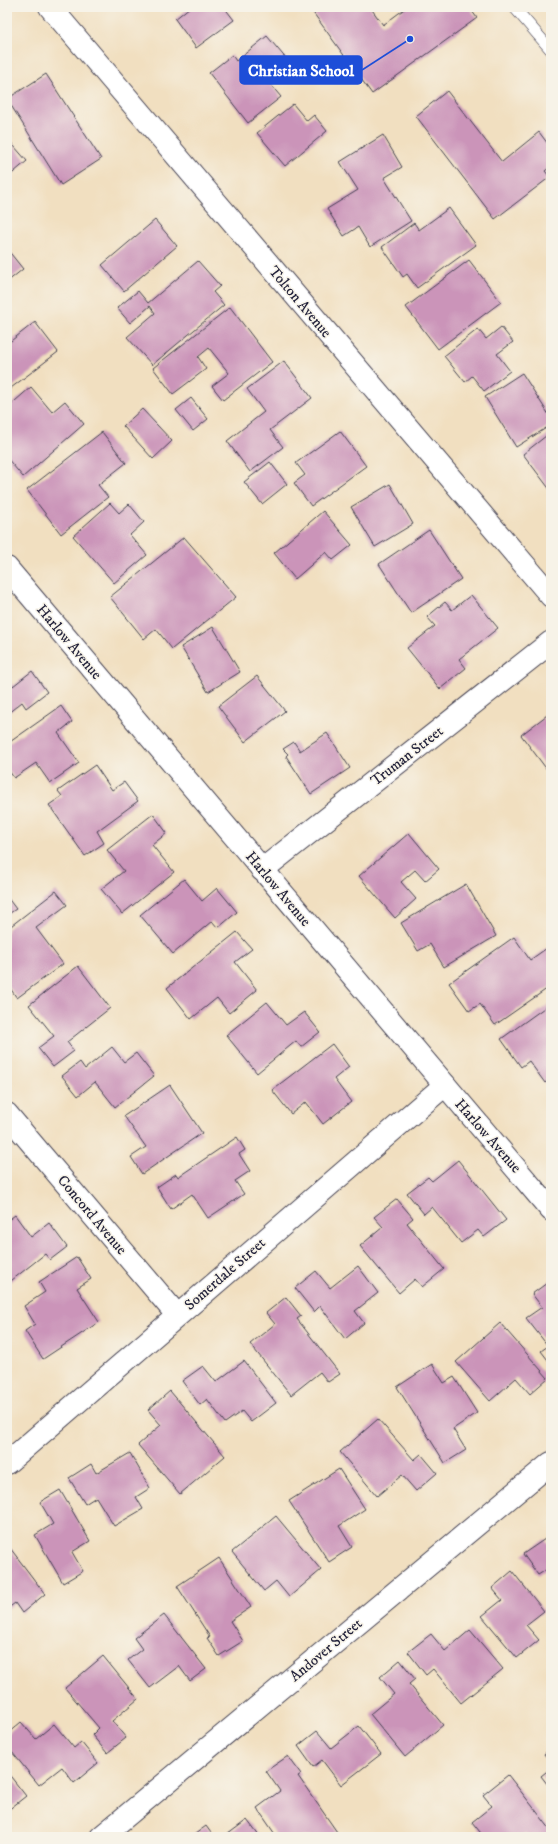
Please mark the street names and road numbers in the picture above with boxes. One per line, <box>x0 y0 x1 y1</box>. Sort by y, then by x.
street label: Tolton Avenue <box>264 262 336 342</box>
street label: Harlow Avenue <box>32 601 106 683</box>
street label: Truman Street <box>367 722 447 790</box>
street label: Harlow Avenue <box>241 848 315 930</box>
street label: Harlow Avenue <box>451 1095 525 1177</box>
street label: Concord Avenue <box>53 1171 131 1259</box>
street label: Somerdale Street <box>181 1233 270 1314</box>
street label: Andover Street <box>286 1614 366 1686</box>

